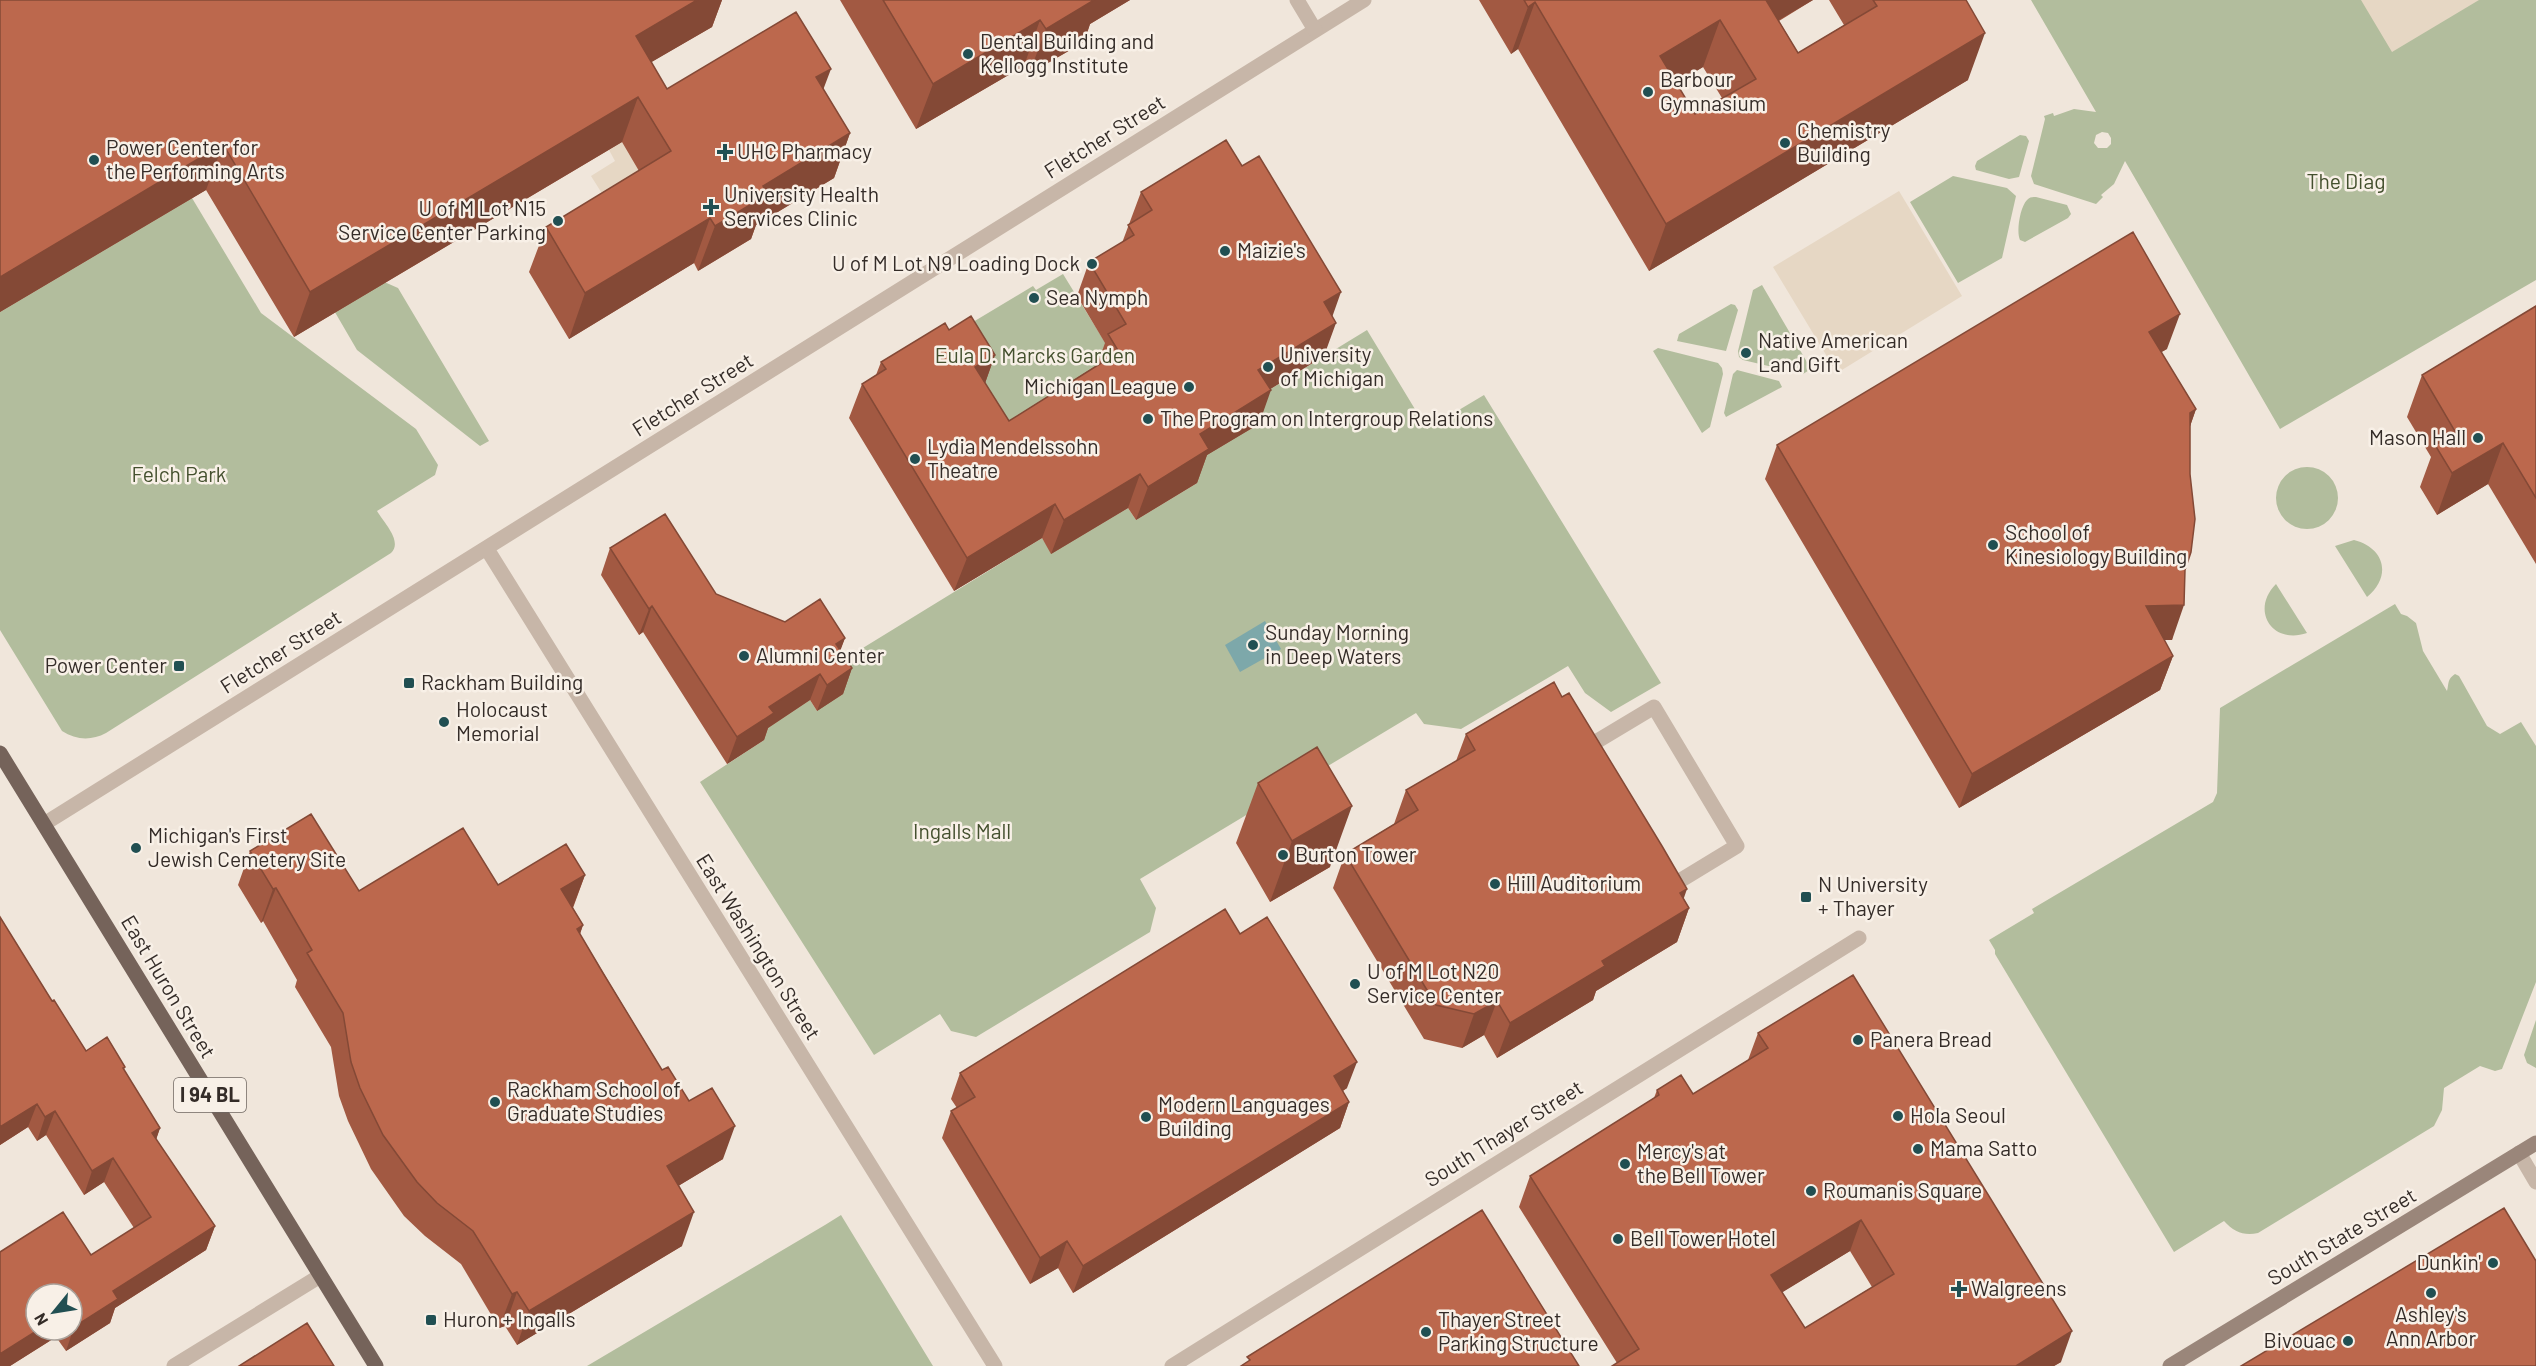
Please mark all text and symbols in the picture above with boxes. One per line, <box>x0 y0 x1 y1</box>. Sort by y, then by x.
place label: Dental Building and Kellogg Institute <box>980 28 1154 77</box>
marker: Dental Building and Kellogg Institute <box>961 47 975 61</box>
place label: Barbour Gymnasium <box>1660 66 1766 115</box>
marker: Barbour Gymnasium <box>1641 85 1655 99</box>
street label: Fletcher Street <box>1039 89 1169 183</box>
place label: Chemistry Building <box>1797 117 1891 166</box>
place label: Power Center for the Performing Arts <box>106 134 285 183</box>
marker: Chemistry Building <box>1778 136 1792 150</box>
place label: UHC Pharmacy <box>737 138 872 163</box>
marker: UHC Pharmacy <box>718 145 732 159</box>
marker: Power Center for the Performing Arts <box>87 153 101 167</box>
park label: The Diag <box>2307 168 2385 193</box>
place label: University Health Services Clinic <box>724 181 879 230</box>
place label: U of M Lot N15 Service Center Parking <box>338 195 546 244</box>
marker: University Health Services Clinic <box>702 198 720 216</box>
marker: U of M Lot N15 Service Center Parking <box>551 214 565 228</box>
place label: Maizie's <box>1237 237 1306 262</box>
marker: Maizie's <box>1218 244 1232 258</box>
place label: U of M Lot N9 Loading Dock <box>832 250 1080 275</box>
marker: U of M Lot N9 Loading Dock <box>1085 257 1099 271</box>
place label: Sea Nymph <box>1046 284 1148 309</box>
marker: Sea Nymph <box>1027 291 1041 305</box>
place label: Native American Land Gift <box>1758 327 1908 376</box>
place label: University of Michigan <box>1280 341 1384 390</box>
park label: Eula D. Marcks Garden <box>935 342 1135 367</box>
marker: Native American Land Gift <box>1739 346 1753 360</box>
street label: Fletcher Street <box>627 347 757 441</box>
marker: University of Michigan <box>1261 360 1275 374</box>
place label: Michigan League <box>1024 373 1177 398</box>
marker: Michigan League <box>1182 380 1196 394</box>
place label: The Program on Intergroup Relations <box>1160 405 1493 430</box>
marker: The Program on Intergroup Relations <box>1141 412 1155 426</box>
place label: Mason Hall <box>2369 424 2466 449</box>
marker: Mason Hall <box>2471 431 2485 445</box>
place label: Lydia Mendelssohn Theatre <box>927 433 1099 482</box>
marker: Lydia Mendelssohn Theatre <box>908 452 922 466</box>
park label: Felch Park <box>132 461 226 486</box>
place label: School of Kinesiology Building <box>2005 519 2187 568</box>
marker: School of Kinesiology Building <box>1986 538 2000 552</box>
street label: Fletcher Street <box>215 604 345 698</box>
place label: Sunday Morning in Deep Waters <box>1265 619 1409 668</box>
marker: Sunday Morning in Deep Waters <box>1246 638 1260 652</box>
place label: Alumni Center <box>756 642 885 667</box>
marker: Alumni Center <box>737 649 751 663</box>
place label: Power Center <box>45 652 167 677</box>
marker: Power Center <box>172 659 186 673</box>
place label: Rackham Building <box>421 669 583 694</box>
marker: Rackham Building <box>402 676 416 690</box>
place label: Holocaust Memorial <box>456 696 548 745</box>
marker: Holocaust Memorial <box>437 715 451 729</box>
park label: Ingalls Mall <box>913 818 1011 843</box>
place label: Michigan's First Jewish Cemetery Site <box>148 822 346 871</box>
marker: Michigan's First Jewish Cemetery Site <box>129 841 143 855</box>
place label: Burton Tower <box>1295 841 1417 866</box>
marker: Burton Tower <box>1276 848 1290 862</box>
street label: East Washington Street <box>692 849 827 1044</box>
place label: Hill Auditorium <box>1507 870 1641 895</box>
place label: N University + Thayer <box>1818 871 1928 920</box>
marker: Hill Auditorium <box>1488 877 1502 891</box>
marker: N University + Thayer <box>1799 890 1813 904</box>
street label: East Huron Street <box>117 910 222 1062</box>
place label: U of M Lot N20 Service Center <box>1367 958 1502 1007</box>
marker: U of M Lot N20 Service Center <box>1348 977 1362 991</box>
place label: Panera Bread <box>1870 1026 1992 1051</box>
marker: Panera Bread <box>1851 1033 1865 1047</box>
street label: South Thayer Street <box>1420 1074 1587 1191</box>
place label: Rackham School of Graduate Studies <box>507 1076 681 1125</box>
road number: I 94 BL <box>174 1078 246 1112</box>
place label: Modern Languages Building <box>1158 1091 1330 1140</box>
marker: Rackham School of Graduate Studies <box>488 1095 502 1109</box>
place label: Hola Seoul <box>1910 1102 2006 1127</box>
marker: Hola Seoul <box>1891 1109 1905 1123</box>
marker: Modern Languages Building <box>1139 1110 1153 1124</box>
place label: Mama Satto <box>1930 1135 2037 1160</box>
place label: Mercy's at the Bell Tower <box>1637 1138 1765 1187</box>
marker: Mama Satto <box>1911 1142 1925 1156</box>
marker: Mercy's at the Bell Tower <box>1618 1157 1632 1171</box>
place label: Roumanis Square <box>1823 1177 1982 1202</box>
street label: South State Street <box>2262 1182 2420 1290</box>
marker: Roumanis Square <box>1804 1184 1818 1198</box>
place label: Bell Tower Hotel <box>1630 1225 1776 1250</box>
marker: Bell Tower Hotel <box>1611 1232 1625 1246</box>
place label: Dunkin' <box>2416 1249 2481 1274</box>
marker: Dunkin' <box>2486 1256 2500 1270</box>
place label: Walgreens <box>1971 1275 2067 1300</box>
north arrow <box>24 1282 84 1342</box>
marker: Walgreens <box>1952 1282 1966 1296</box>
marker: Ashley's Ann Arbor <box>2424 1286 2438 1300</box>
place label: Ashley's Ann Arbor <box>2386 1301 2477 1350</box>
place label: Huron + Ingalls <box>443 1306 576 1331</box>
place label: Thayer Street Parking Structure <box>1438 1306 1599 1355</box>
text: N <box>30 1310 51 1329</box>
marker: Huron + Ingalls <box>424 1313 438 1327</box>
marker: Thayer Street Parking Structure <box>1419 1325 1433 1339</box>
place label: Bivouac <box>2264 1327 2336 1352</box>
marker: Bivouac <box>2341 1334 2355 1348</box>

